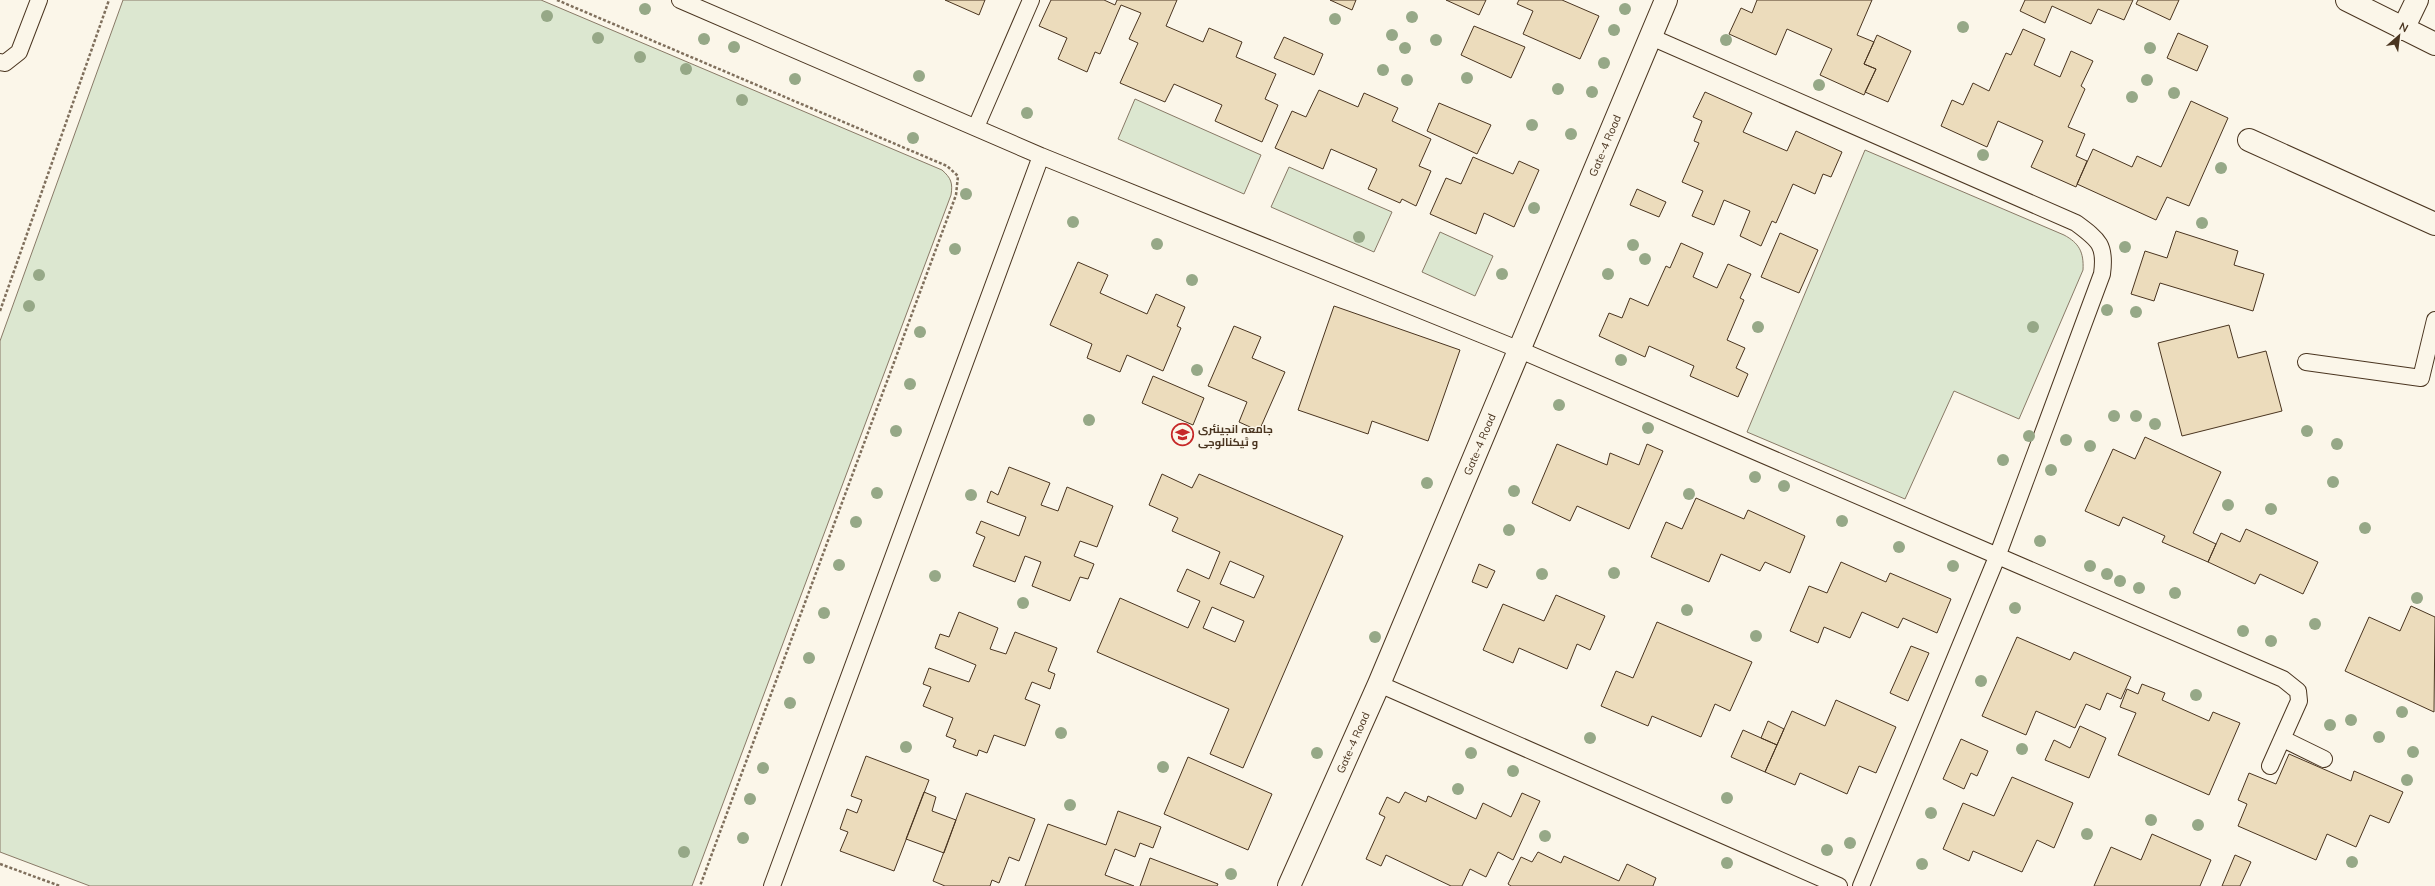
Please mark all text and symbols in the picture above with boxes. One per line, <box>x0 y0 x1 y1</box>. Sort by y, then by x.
north arrow <box>2379 16 2419 56</box>
text: N <box>2397 19 2411 35</box>
street label: Gate-4 Road <box>1586 113 1624 179</box>
street label: Gate-4 Road <box>1460 411 1499 477</box>
school or university icon: جامعہ انجینئری و ٹیکنالوجی <box>1170 422 1196 448</box>
place label: جامعہ انجینئری و ٹیکنالوجی <box>1198 422 1273 450</box>
street label: Gate-4 Road <box>1333 710 1373 775</box>

